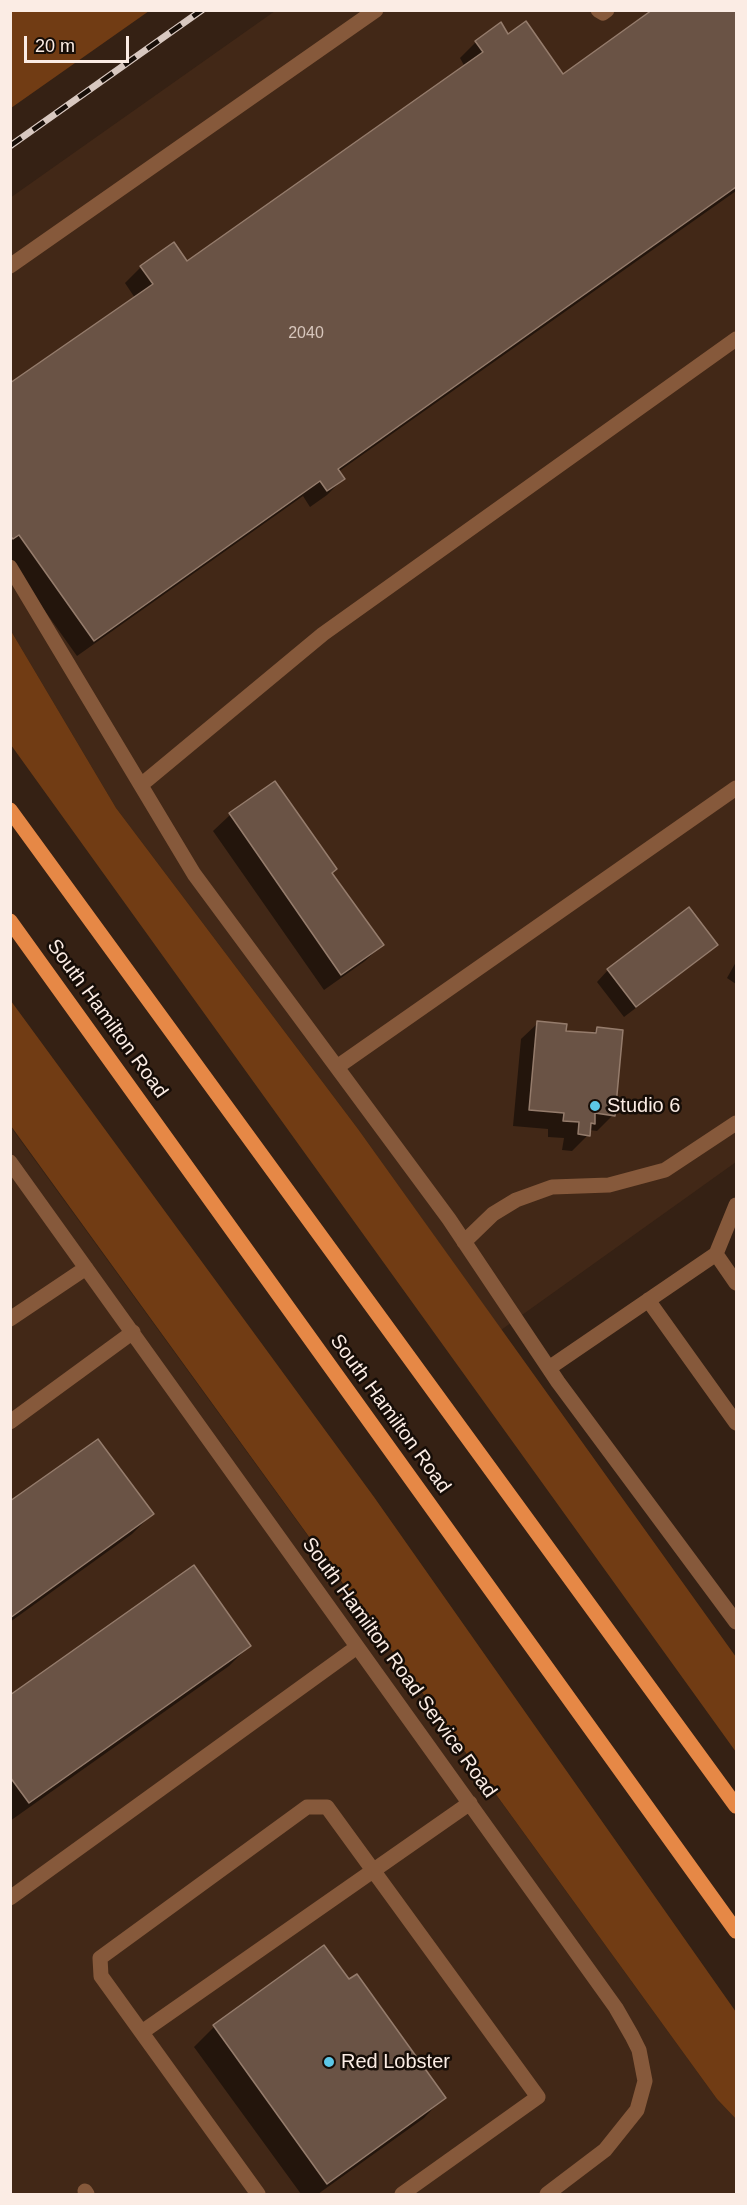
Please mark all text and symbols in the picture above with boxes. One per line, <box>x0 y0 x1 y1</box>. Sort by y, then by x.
scale bar <box>27 24 132 62</box>
text: 20 m <box>35 36 75 56</box>
house number: 2040 <box>288 324 324 344</box>
street label: South Hamilton Road <box>41 935 173 1103</box>
place label: Studio 6 <box>607 1094 680 1118</box>
marker: Studio 6 <box>588 1099 602 1113</box>
street label: South Hamilton Road <box>324 1330 456 1498</box>
street label: South Hamilton Road Service Road <box>297 1533 501 1803</box>
place label: Red Lobster <box>341 2050 450 2074</box>
marker: Red Lobster <box>322 2055 336 2069</box>

